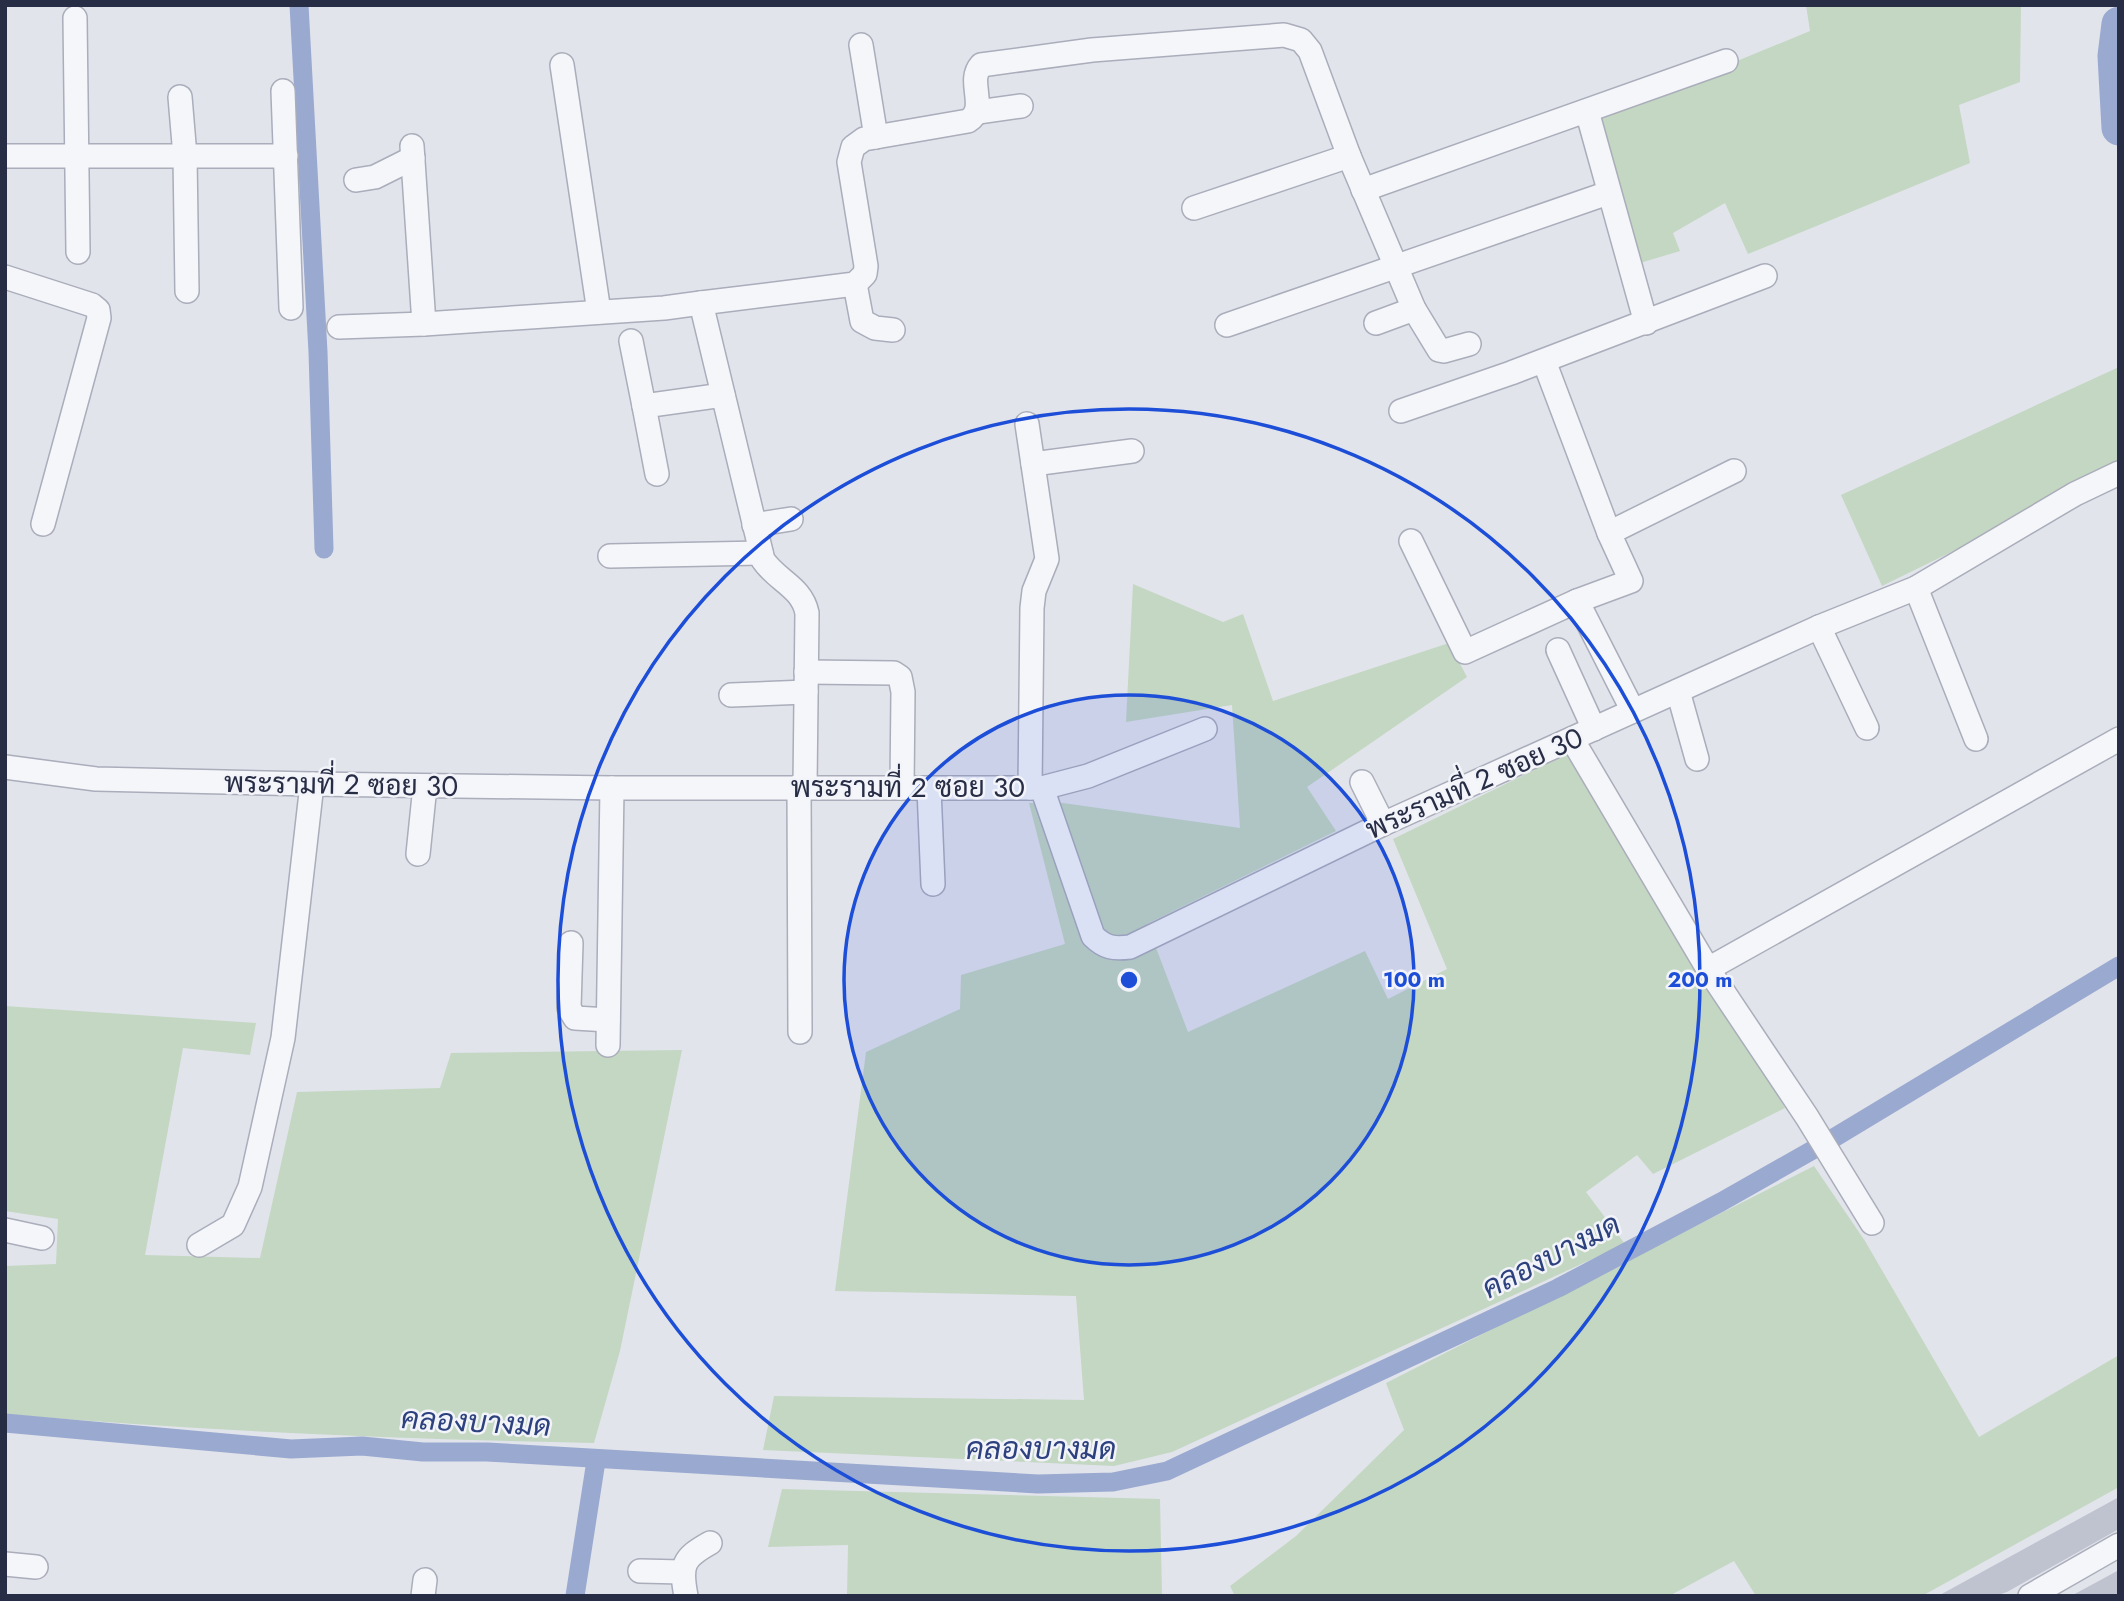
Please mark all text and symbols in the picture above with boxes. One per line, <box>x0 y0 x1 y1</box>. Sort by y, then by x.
street label: พระรามที่ 2 ซอย 30 <box>1357 713 1590 850</box>
street label: พระรามที่ 2 ซอย 30 <box>223 758 459 807</box>
street label: พระรามที่ 2 ซอย 30 <box>791 763 1025 808</box>
text: 100 m <box>1383 965 1445 995</box>
text: 200 m <box>1667 965 1733 995</box>
centre of rings <box>1117 968 1141 992</box>
water label: คลองบางมด <box>1474 1202 1628 1309</box>
water label: คลองบางมด <box>400 1396 552 1447</box>
water label: คลองบางมด <box>966 1427 1116 1470</box>

